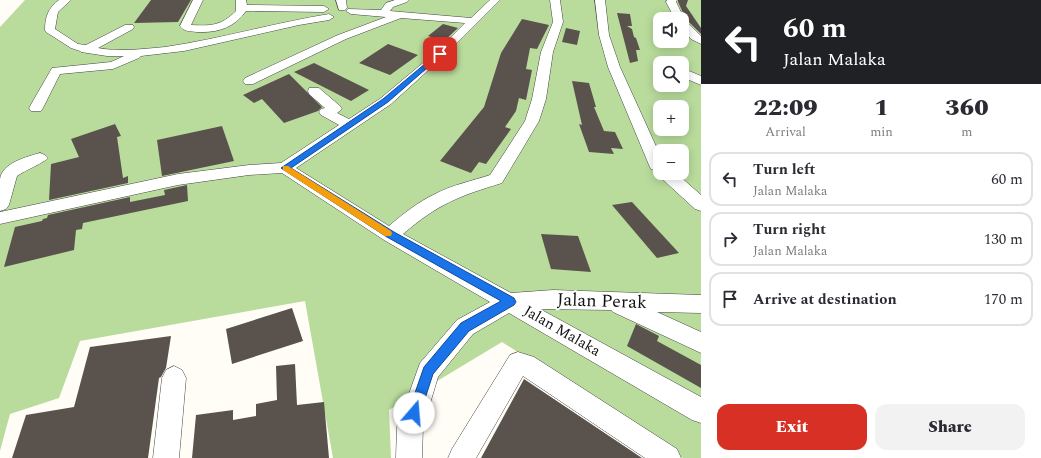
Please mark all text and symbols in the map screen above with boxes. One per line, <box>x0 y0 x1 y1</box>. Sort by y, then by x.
text: 60 m <box>783 7 847 50</box>
map controls <box>653 12 689 180</box>
button: sound <box>653 12 689 48</box>
icon: left <box>717 16 769 68</box>
pin <box>423 37 457 71</box>
icon: arrive <box>429 43 451 65</box>
text: Jalan Malaka <box>783 46 886 73</box>
button: search <box>653 56 689 92</box>
text: 22:09 <box>753 90 818 126</box>
text: 1 <box>874 90 889 126</box>
text: 360 <box>945 90 989 126</box>
button: + <box>653 100 689 136</box>
text: Arrival <box>765 122 806 142</box>
text: min <box>870 122 893 142</box>
text: m <box>961 122 973 142</box>
button: − <box>653 144 689 180</box>
text: Turn left <box>753 158 815 181</box>
icon: left <box>719 168 741 190</box>
text: 60 m <box>991 168 1023 191</box>
text: Jalan Malaka <box>753 181 827 201</box>
text: Turn right <box>753 218 826 241</box>
icon: right <box>719 228 741 250</box>
text: 130 m <box>984 228 1023 251</box>
text: Jalan Malaka <box>753 241 827 261</box>
street label: Jalan Perak <box>556 286 648 316</box>
icon: arrive <box>719 288 741 310</box>
text: Arrive at destination <box>753 288 897 311</box>
text: 170 m <box>984 288 1023 311</box>
street label: Jalan Malaka <box>519 300 605 363</box>
position arrow <box>393 392 435 434</box>
button: Exit <box>717 404 867 450</box>
button: Share <box>875 404 1025 450</box>

